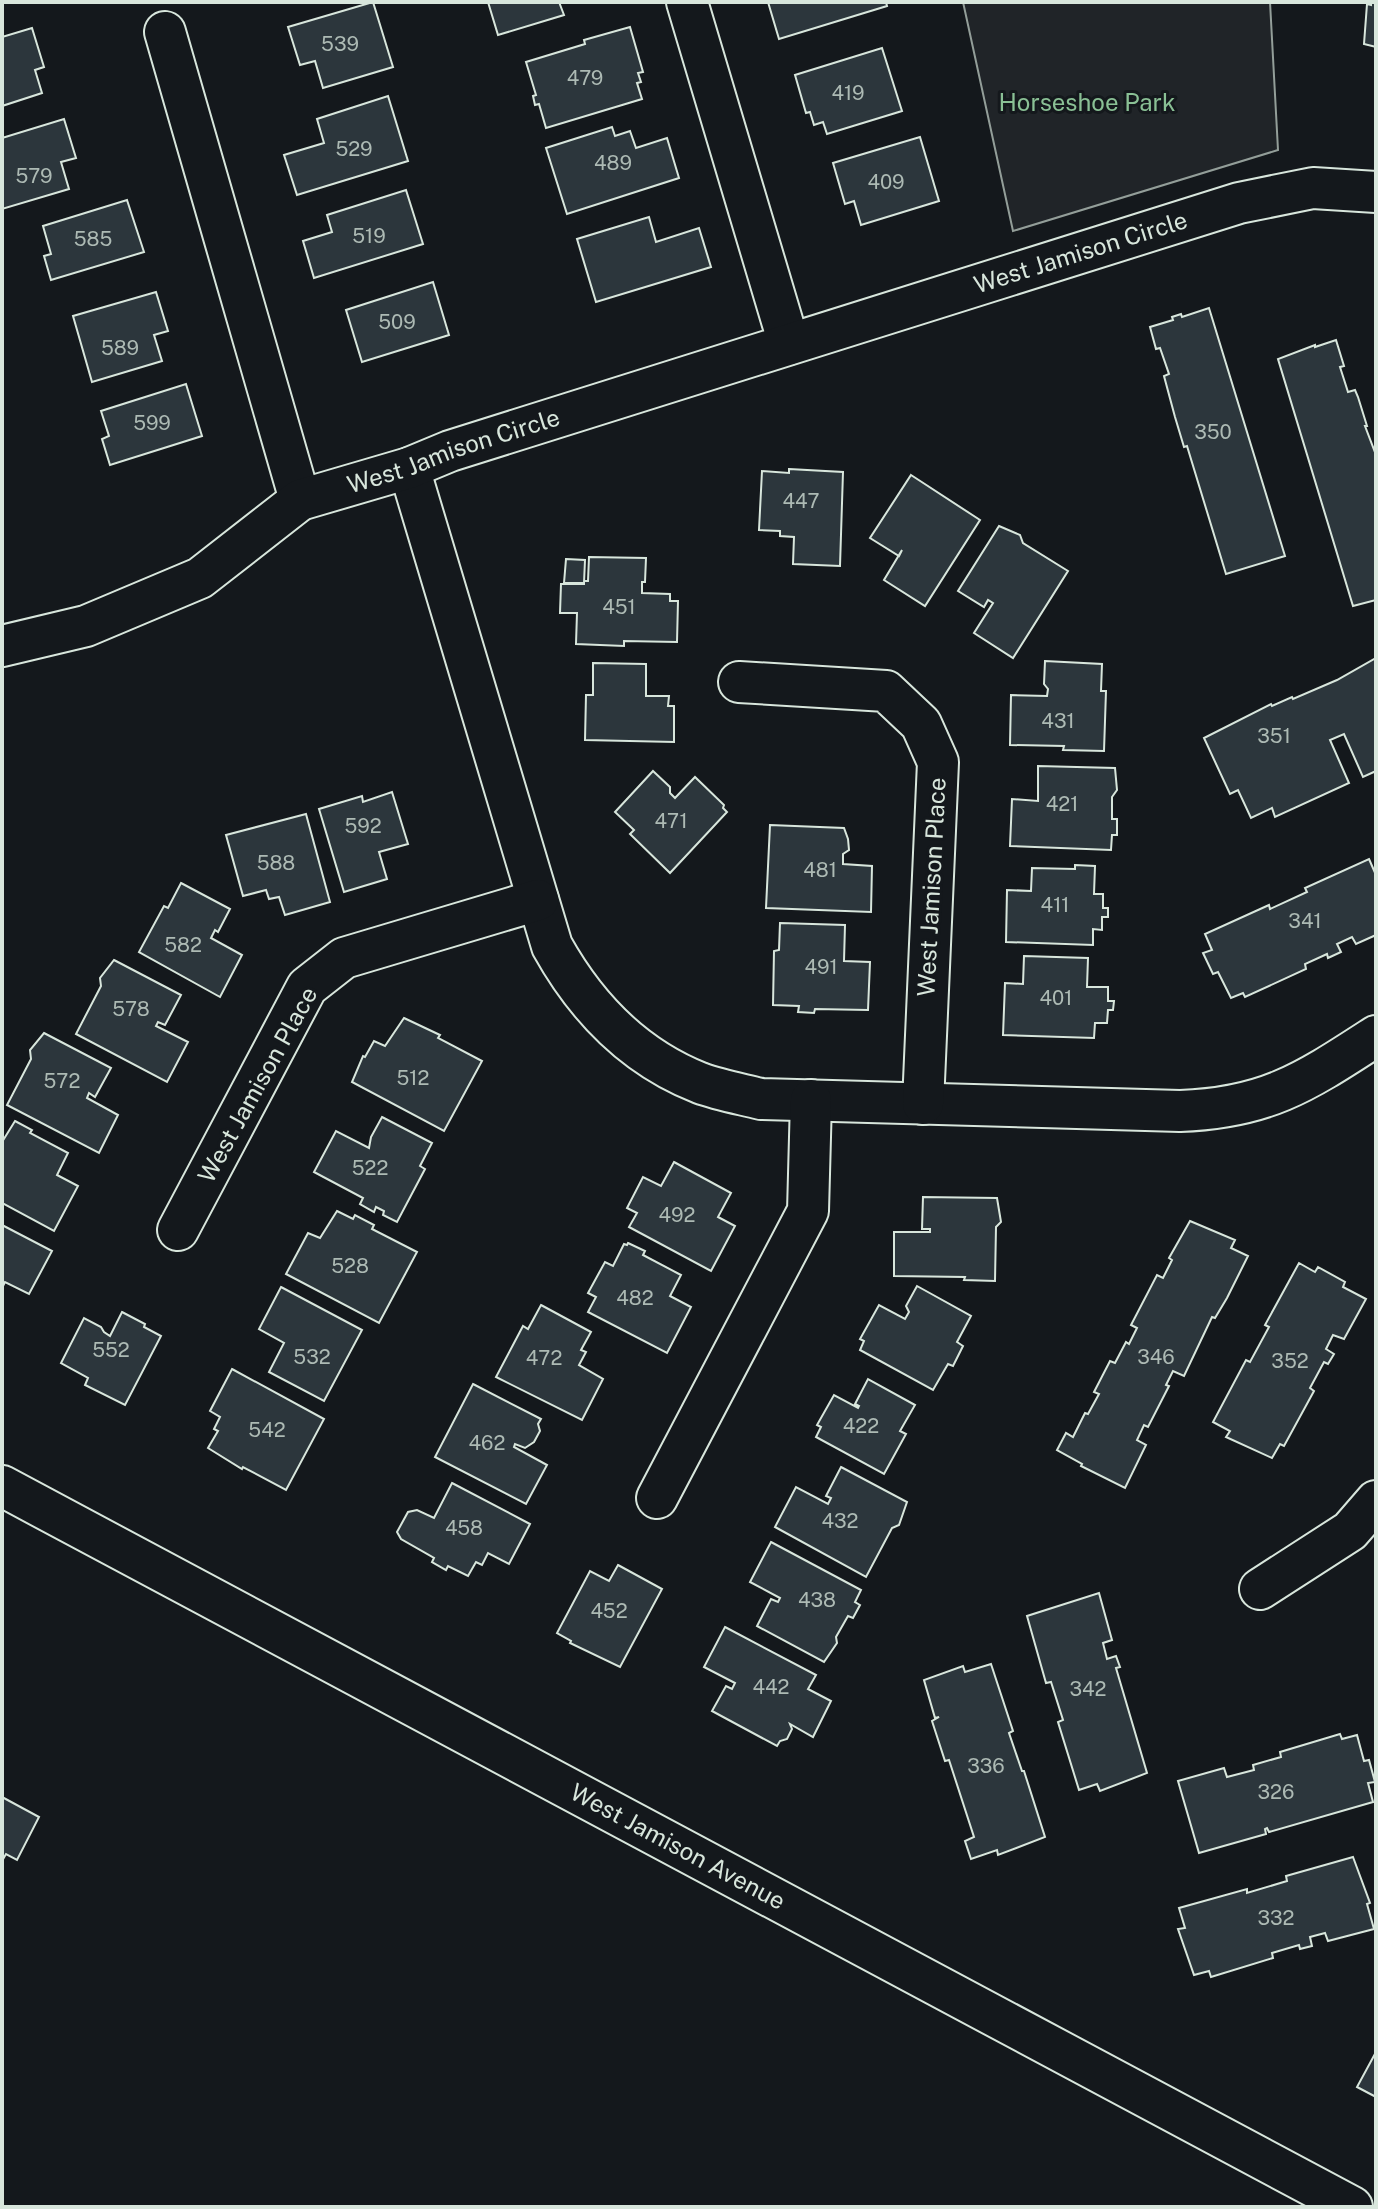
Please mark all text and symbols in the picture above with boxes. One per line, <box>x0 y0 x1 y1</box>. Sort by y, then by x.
house number: 539 <box>321 32 359 56</box>
house number: 479 <box>567 66 603 90</box>
house number: 419 <box>831 81 865 105</box>
park label: Horseshoe Park <box>999 88 1175 116</box>
house number: 529 <box>335 137 373 161</box>
house number: 489 <box>594 151 632 175</box>
house number: 579 <box>16 164 52 188</box>
house number: 409 <box>867 170 905 194</box>
street label: West Jamison Circle <box>970 205 1191 298</box>
house number: 519 <box>352 224 386 248</box>
house number: 585 <box>74 227 112 251</box>
house number: 509 <box>378 310 416 334</box>
house number: 589 <box>101 336 139 360</box>
street label: West Jamison Circle <box>344 402 563 498</box>
house number: 599 <box>133 411 171 435</box>
house number: 350 <box>1194 420 1232 444</box>
house number: 447 <box>782 489 820 513</box>
house number: 451 <box>602 595 636 619</box>
house number: 431 <box>1041 709 1075 733</box>
house number: 351 <box>1257 724 1291 748</box>
street label: West Jamison Place <box>911 777 951 997</box>
house number: 421 <box>1046 792 1078 816</box>
house number: 471 <box>654 809 688 833</box>
house number: 592 <box>344 814 382 838</box>
house number: 588 <box>257 851 295 875</box>
house number: 481 <box>803 858 837 882</box>
house number: 411 <box>1041 893 1069 917</box>
house number: 341 <box>1288 909 1322 933</box>
house number: 582 <box>164 933 202 957</box>
house number: 491 <box>804 955 838 979</box>
street label: West Jamison Place <box>192 982 323 1187</box>
house number: 401 <box>1040 986 1072 1010</box>
house number: 578 <box>112 997 150 1021</box>
house number: 512 <box>397 1066 429 1090</box>
house number: 572 <box>44 1069 80 1093</box>
house number: 522 <box>352 1156 388 1180</box>
house number: 492 <box>659 1203 695 1227</box>
house number: 528 <box>331 1254 369 1278</box>
house number: 482 <box>616 1286 654 1310</box>
house number: 552 <box>92 1338 130 1362</box>
house number: 532 <box>293 1345 331 1369</box>
house number: 346 <box>1137 1345 1175 1369</box>
house number: 472 <box>526 1346 562 1370</box>
house number: 352 <box>1271 1349 1309 1373</box>
house number: 422 <box>843 1414 879 1438</box>
house number: 542 <box>248 1418 286 1442</box>
house number: 462 <box>469 1431 505 1455</box>
house number: 432 <box>821 1509 859 1533</box>
house number: 458 <box>445 1516 483 1540</box>
house number: 438 <box>798 1588 836 1612</box>
house number: 452 <box>590 1599 628 1623</box>
house number: 442 <box>752 1675 790 1699</box>
house number: 342 <box>1069 1677 1107 1701</box>
house number: 336 <box>967 1754 1005 1778</box>
street label: West Jamison Avenue <box>566 1777 790 1915</box>
house number: 326 <box>1258 1780 1294 1804</box>
house number: 332 <box>1258 1906 1295 1930</box>

